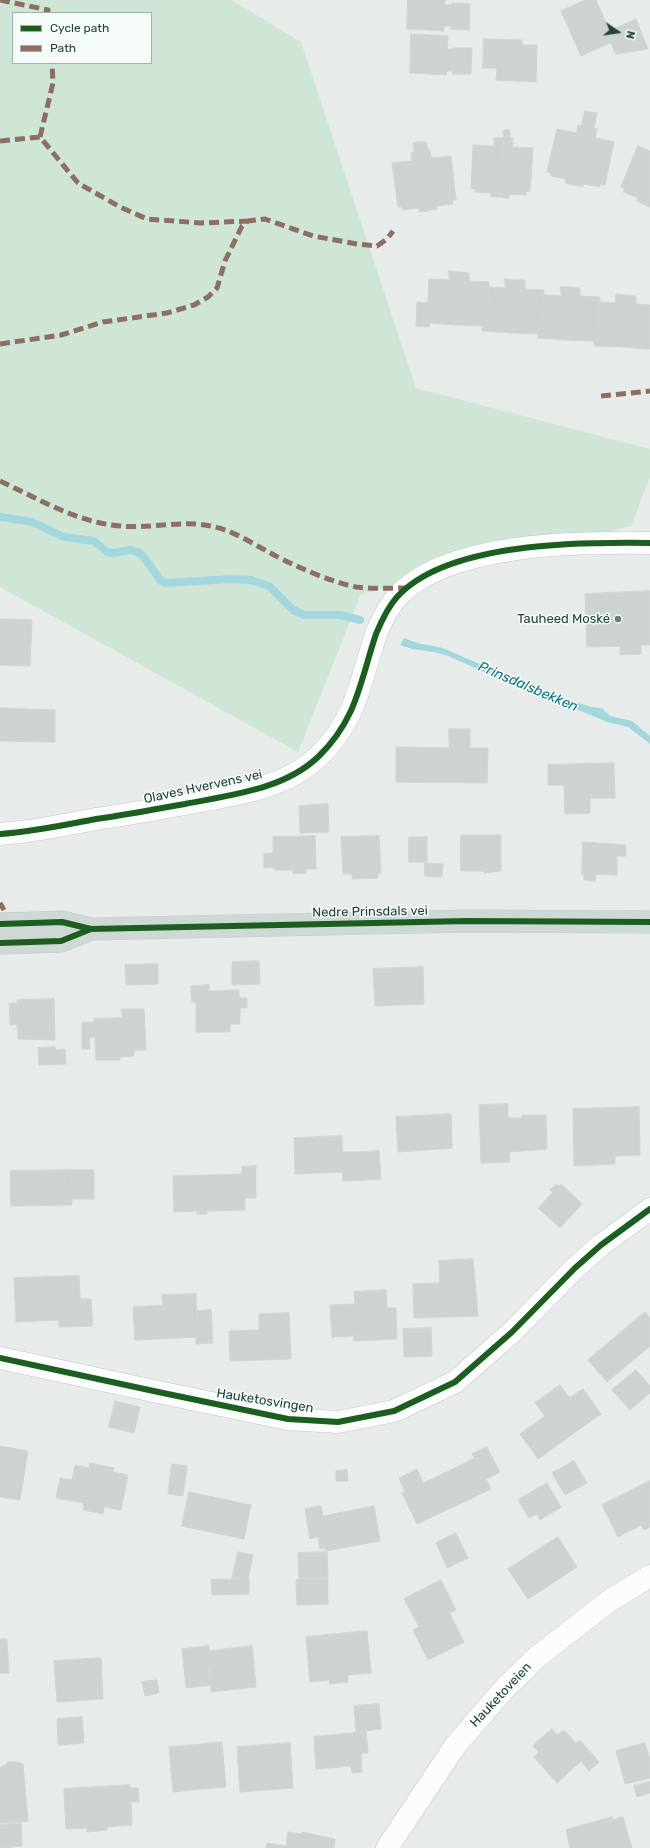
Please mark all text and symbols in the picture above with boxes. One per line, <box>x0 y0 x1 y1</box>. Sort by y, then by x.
legend <box>12 12 152 64</box>
north arrow <box>598 12 638 52</box>
text: Cycle path <box>50 21 109 35</box>
text: N <box>623 29 637 40</box>
text: Path <box>50 41 76 55</box>
place label: Tauheed Moské <box>517 611 610 627</box>
marker: Tauheed Moské <box>613 614 623 624</box>
water label: Prinsdalsbekken <box>475 658 581 716</box>
street label: Olaves Hvervens vei <box>142 767 264 807</box>
street label: Nedre Prinsdals vei <box>312 903 428 921</box>
street label: Hauketosvingen <box>215 1386 315 1416</box>
street label: Hauketoveien <box>467 1659 535 1731</box>

